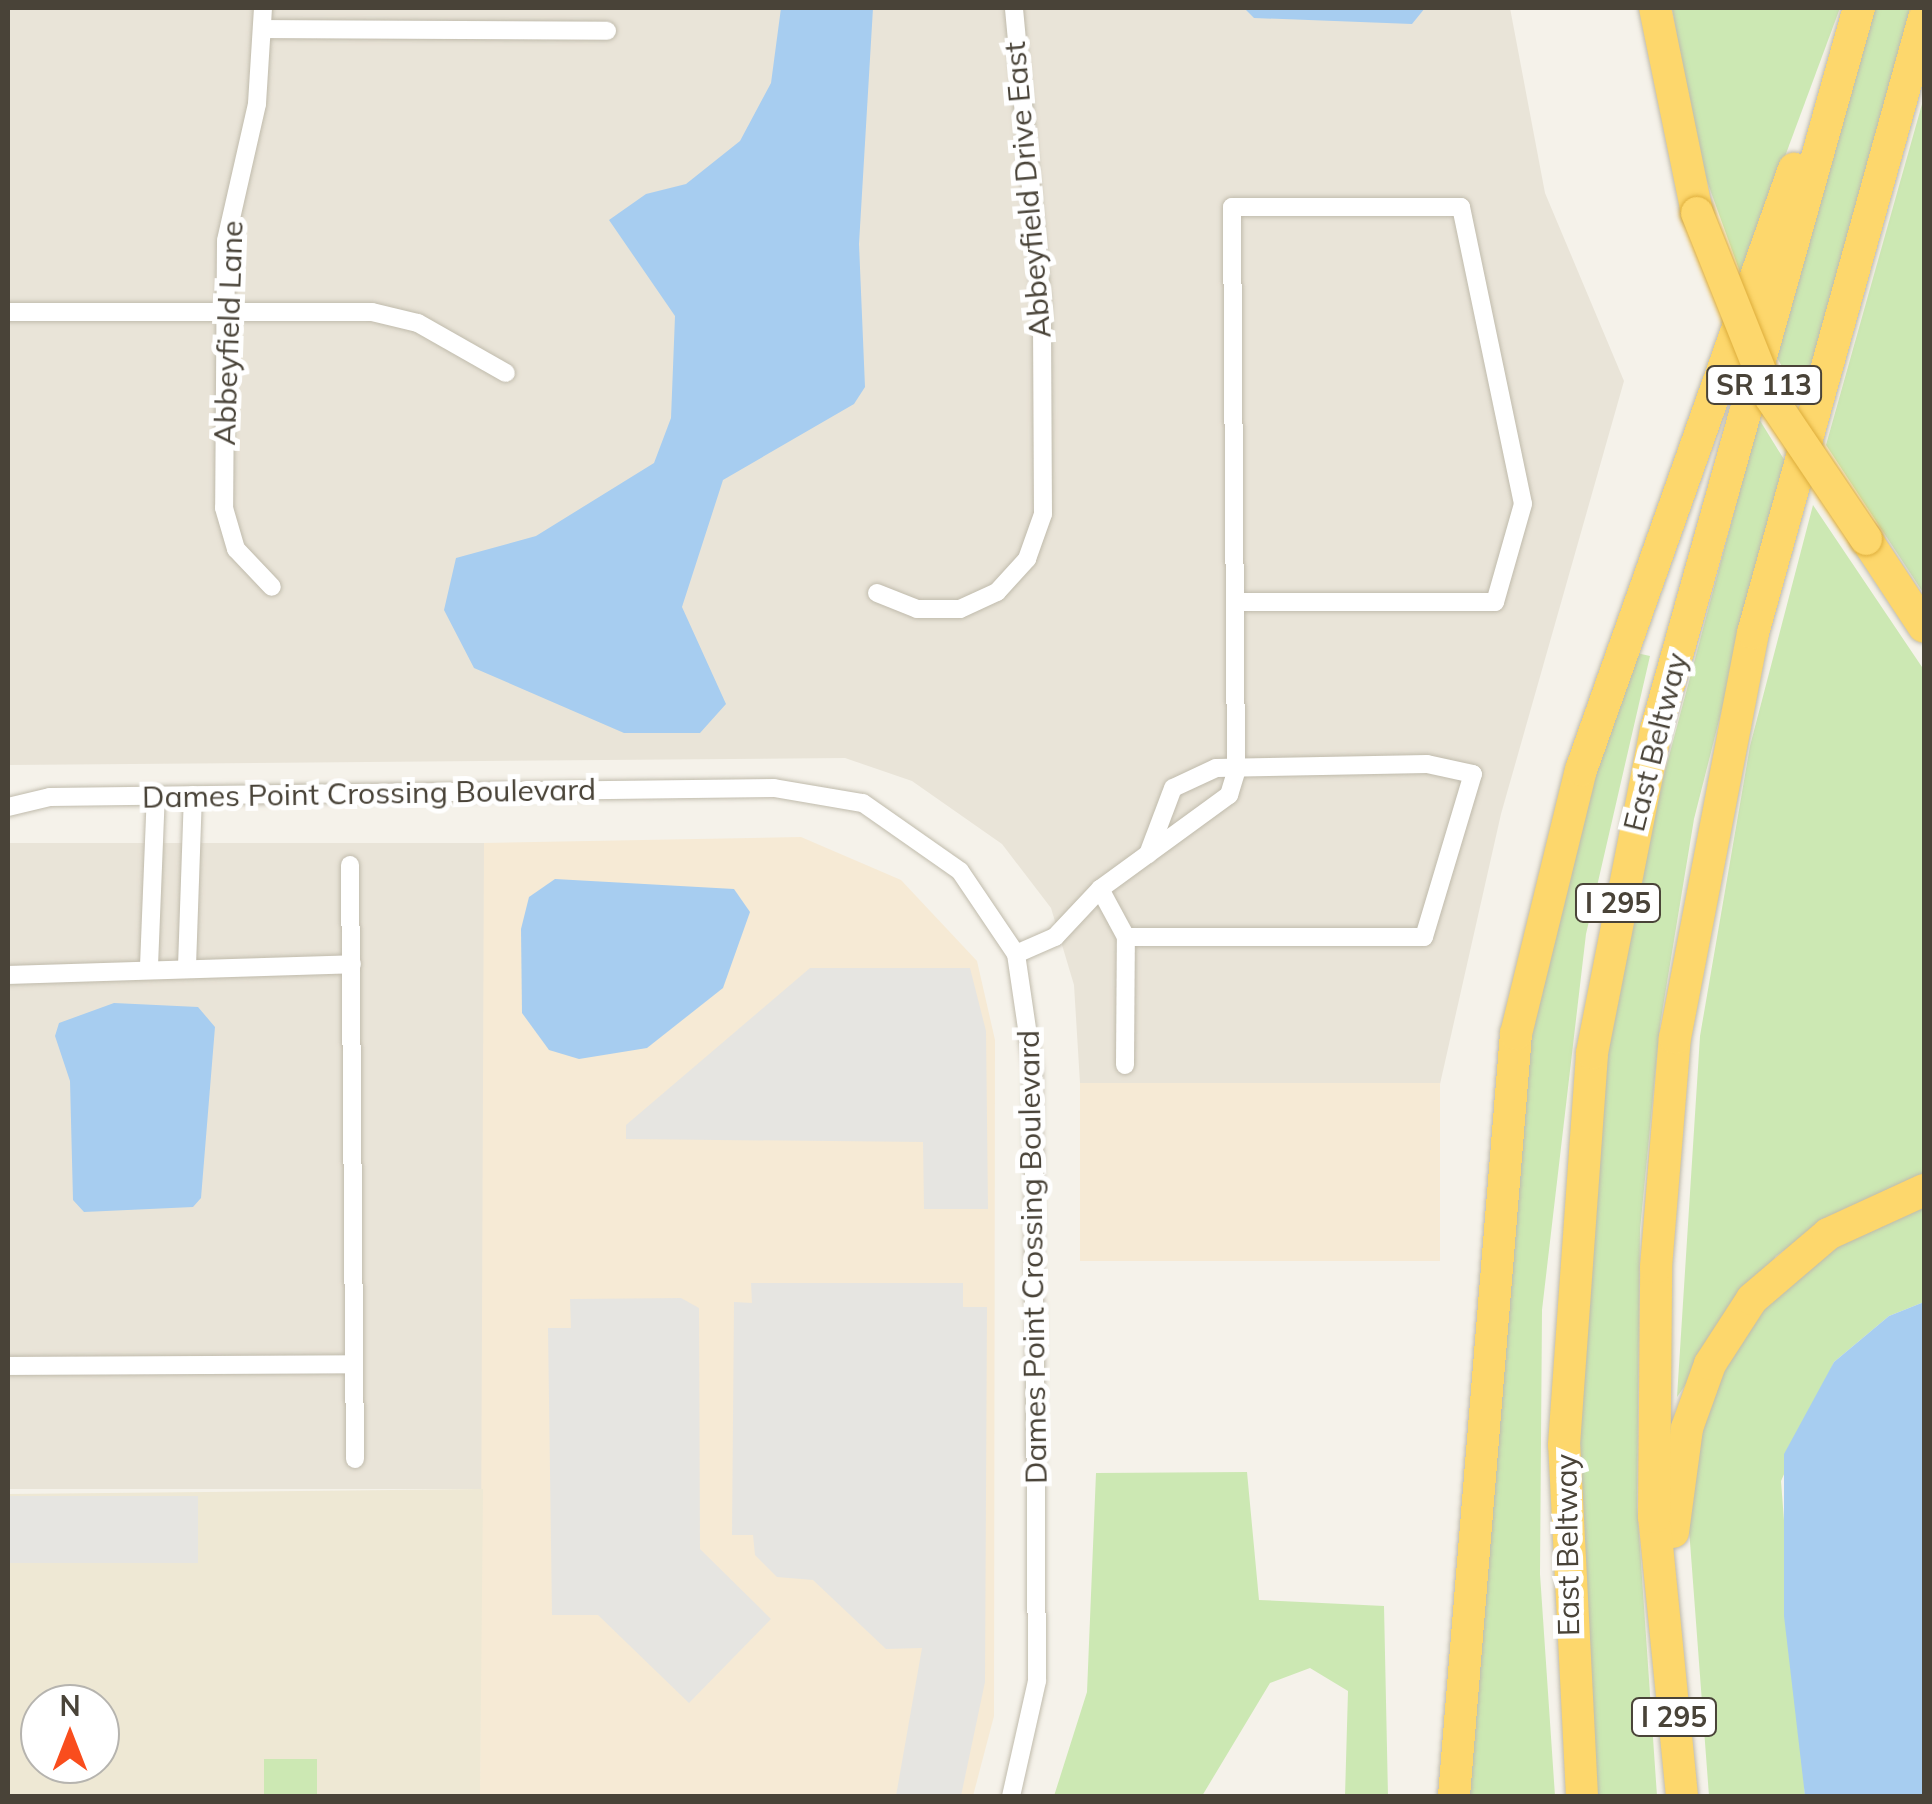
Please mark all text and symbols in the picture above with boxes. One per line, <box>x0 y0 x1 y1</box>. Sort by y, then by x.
street label: Abbeyfield Drive East <box>996 40 1058 340</box>
street label: Abbeyfield Lane <box>206 220 250 446</box>
road number: SR 113 <box>1704 362 1824 408</box>
street label: East Beltway <box>1615 649 1695 835</box>
street label: Dames Point Crossing Boulevard <box>142 771 596 815</box>
road number: I 295 <box>1573 880 1663 926</box>
street label: Dames Point Crossing Boulevard <box>1010 1030 1054 1484</box>
street label: East Beltway <box>1547 1453 1587 1637</box>
north arrow <box>20 1684 120 1784</box>
text: N <box>59 1688 81 1723</box>
road number: I 295 <box>1629 1694 1719 1740</box>

